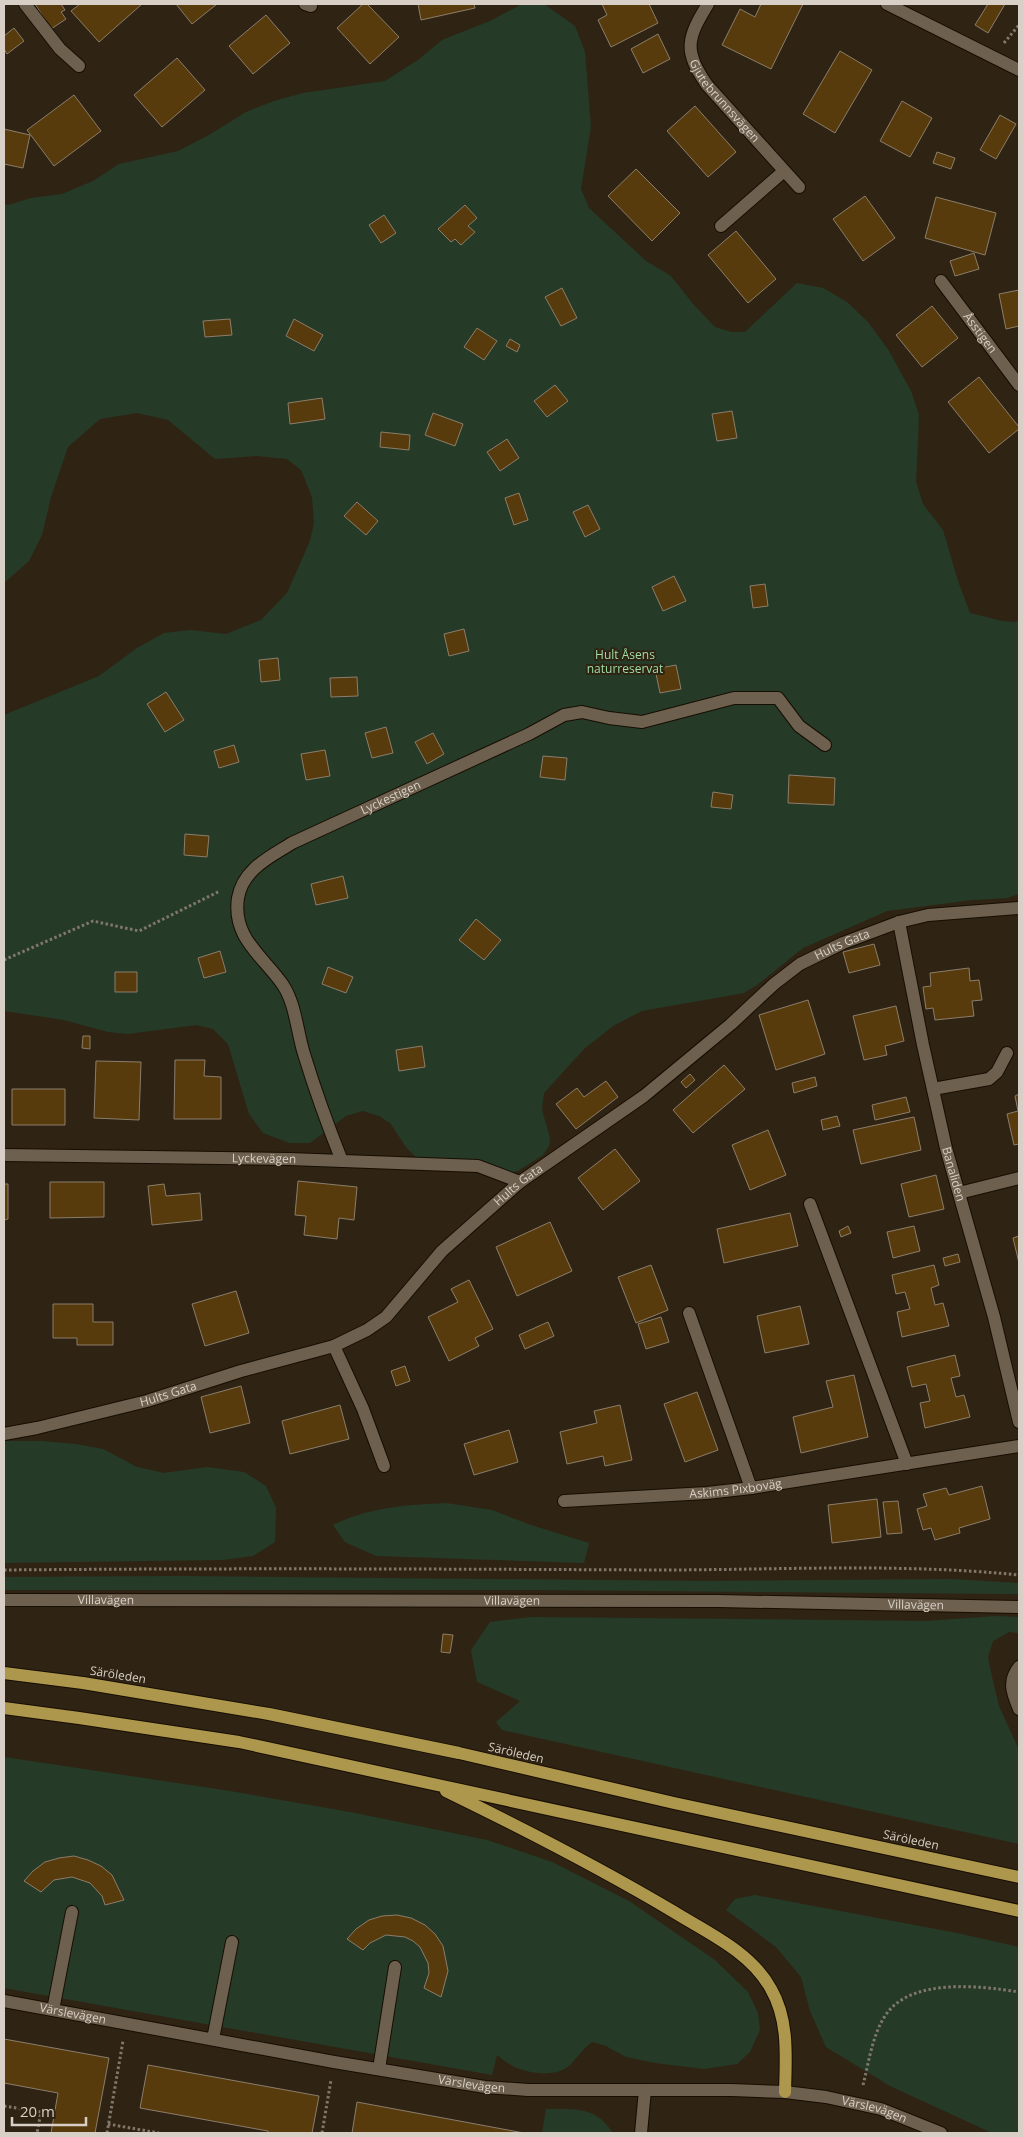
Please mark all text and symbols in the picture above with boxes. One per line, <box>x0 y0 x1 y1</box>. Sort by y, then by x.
street label: Gjutebrunnsvägen <box>686 56 764 146</box>
street label: Åsstigen <box>960 309 1001 357</box>
park label: Hult Åsens naturreservat <box>587 646 663 677</box>
street label: Lyckestigen <box>357 776 423 818</box>
street label: Hults Gata <box>811 925 872 964</box>
street label: Banaliden <box>938 1145 970 1203</box>
street label: Lyckevägen <box>232 1149 296 1167</box>
street label: Hults Gata <box>490 1160 546 1210</box>
street label: Hults Gata <box>138 1377 199 1410</box>
street label: Askims Pixboväg <box>689 1474 783 1502</box>
street label: Villavägen <box>78 1591 134 1608</box>
street label: Villavägen <box>484 1592 540 1609</box>
street label: Villavägen <box>888 1595 944 1613</box>
street label: Säröleden <box>89 1662 147 1687</box>
street label: Säröleden <box>487 1738 546 1767</box>
street label: Säröleden <box>882 1825 941 1854</box>
street label: Värslevägen <box>38 1999 108 2028</box>
street label: Värslevägen <box>437 2070 506 2096</box>
street label: Värslevägen <box>840 2092 910 2127</box>
scale bar <box>12 2094 86 2126</box>
text: 20 m <box>20 2101 55 2121</box>

